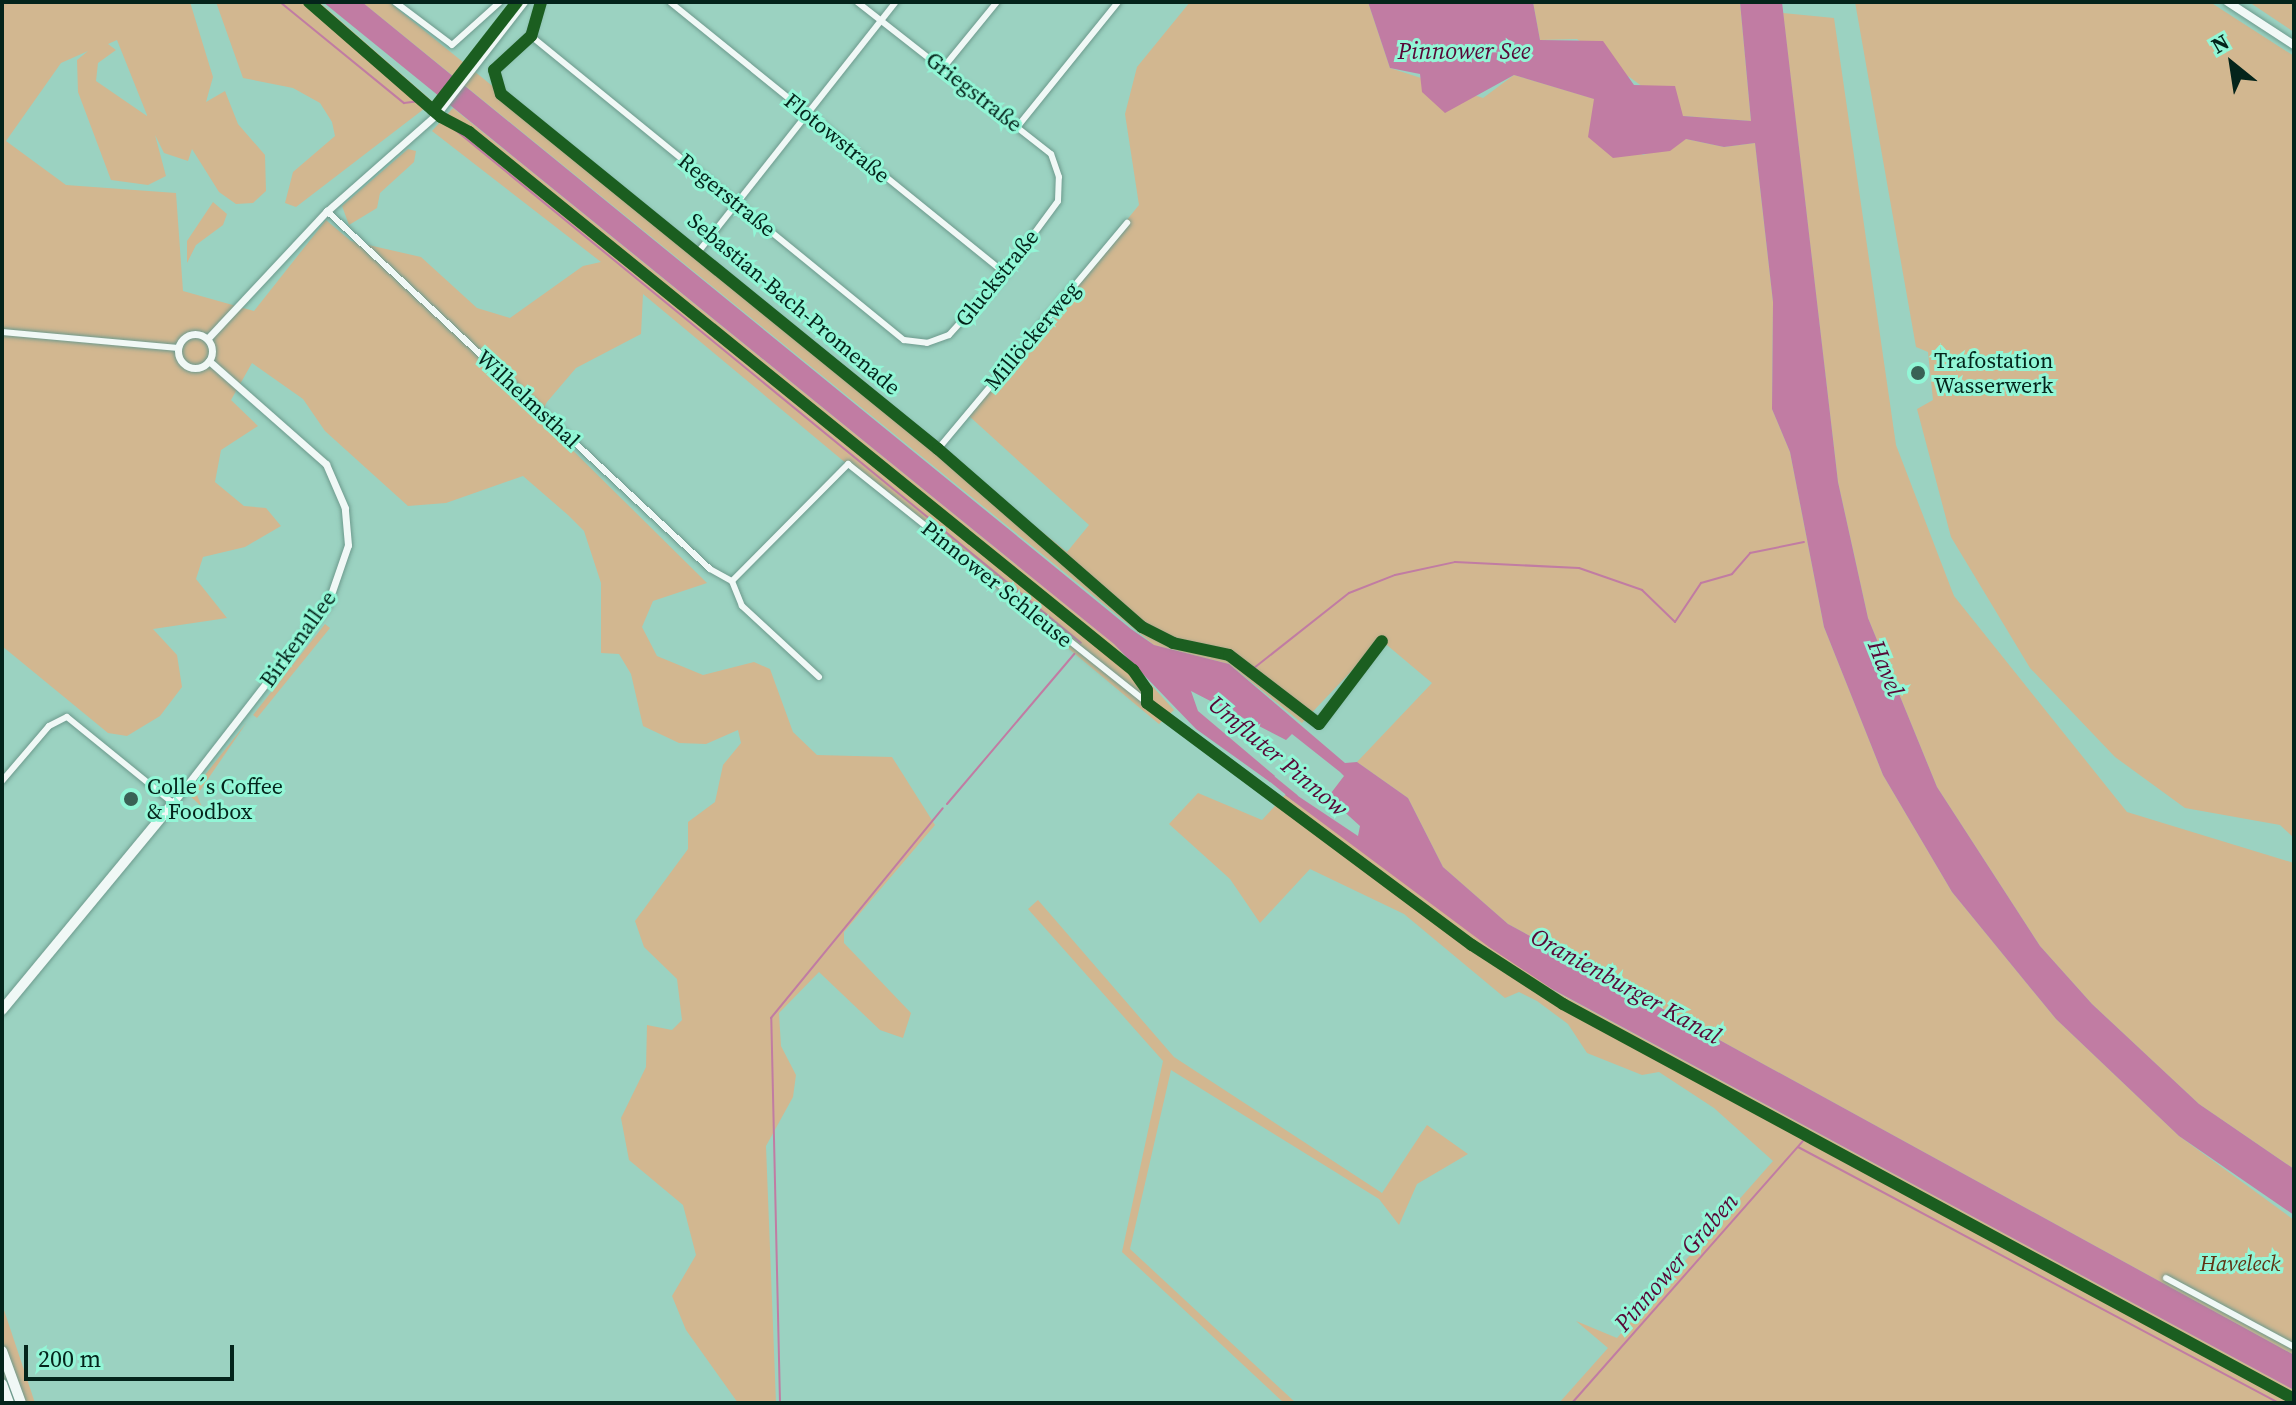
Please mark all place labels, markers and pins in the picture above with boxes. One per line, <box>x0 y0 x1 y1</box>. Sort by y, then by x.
place label: Trafostation Wasserwerk <box>1934 347 2053 398</box>
marker: Trafostation Wasserwerk <box>1909 364 1927 382</box>
place label: Colle´s Coffee & Foodbox <box>147 773 283 824</box>
marker: Colle´s Coffee & Foodbox <box>122 790 140 808</box>

